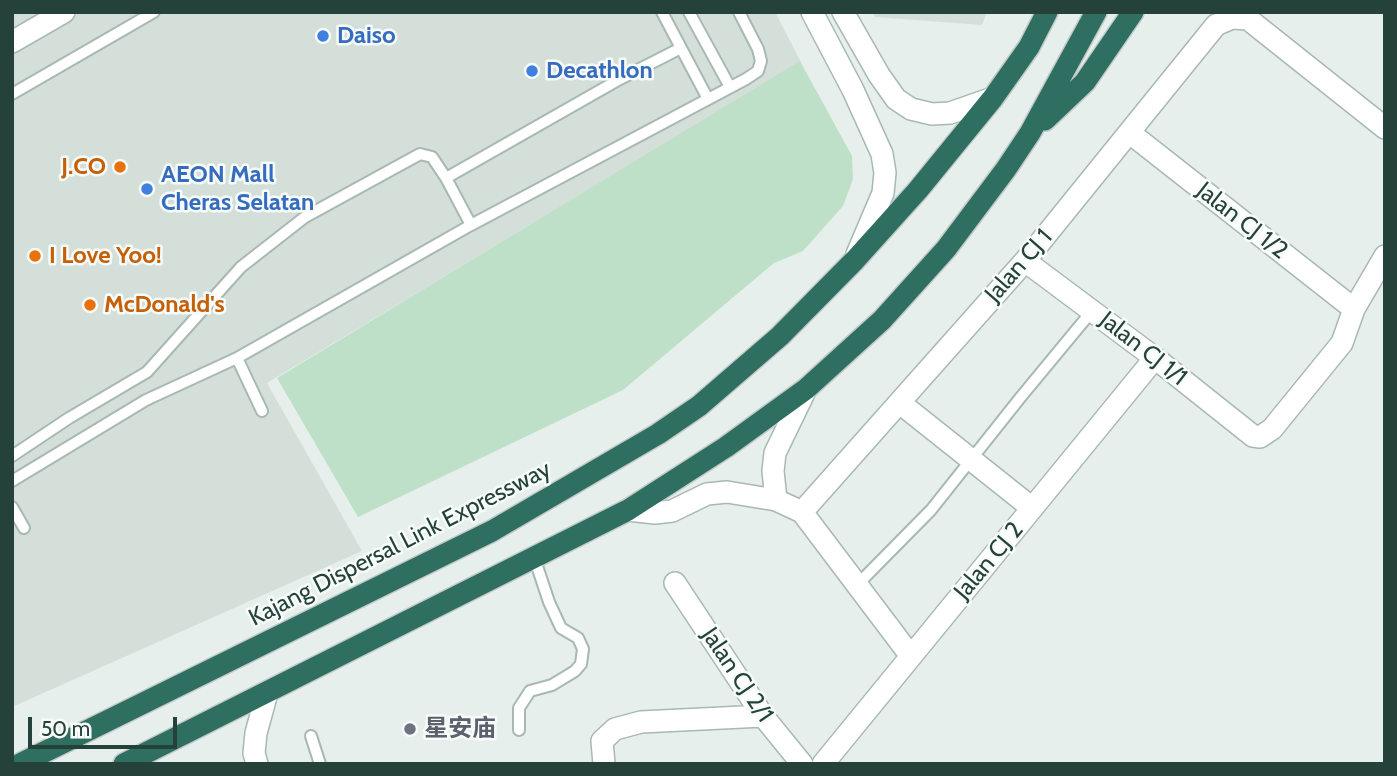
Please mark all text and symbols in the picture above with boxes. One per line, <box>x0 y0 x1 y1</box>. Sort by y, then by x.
place label: Daiso <box>337 22 396 50</box>
marker: Daiso <box>315 28 331 44</box>
place label: Decathlon <box>546 57 653 85</box>
marker: Decathlon <box>524 63 540 79</box>
place label: J.CO <box>61 153 106 181</box>
marker: J.CO <box>112 159 128 175</box>
place label: AEON Mall Cheras Selatan <box>161 161 314 217</box>
street label: Jalan CJ 1/2 <box>1191 176 1293 266</box>
marker: AEON Mall Cheras Selatan <box>139 181 155 197</box>
street label: Jalan CJ 1 <box>979 224 1059 308</box>
place label: I Love Yoo! <box>49 242 162 270</box>
marker: I Love Yoo! <box>27 248 43 264</box>
place label: McDonald's <box>104 291 225 319</box>
marker: McDonald's <box>82 297 98 313</box>
street label: Jalan CJ 1/1 <box>1094 306 1192 392</box>
street label: Kajang Dispersal Link Expressway <box>244 455 556 633</box>
street label: Jalan CJ 2 <box>948 516 1030 606</box>
street label: Jalan CJ 2/1 <box>695 622 779 728</box>
scale bar <box>32 702 180 746</box>
place label: 星安庙 <box>424 715 496 743</box>
text: 50 m <box>41 716 90 741</box>
marker: 星安庙 <box>402 721 418 737</box>

